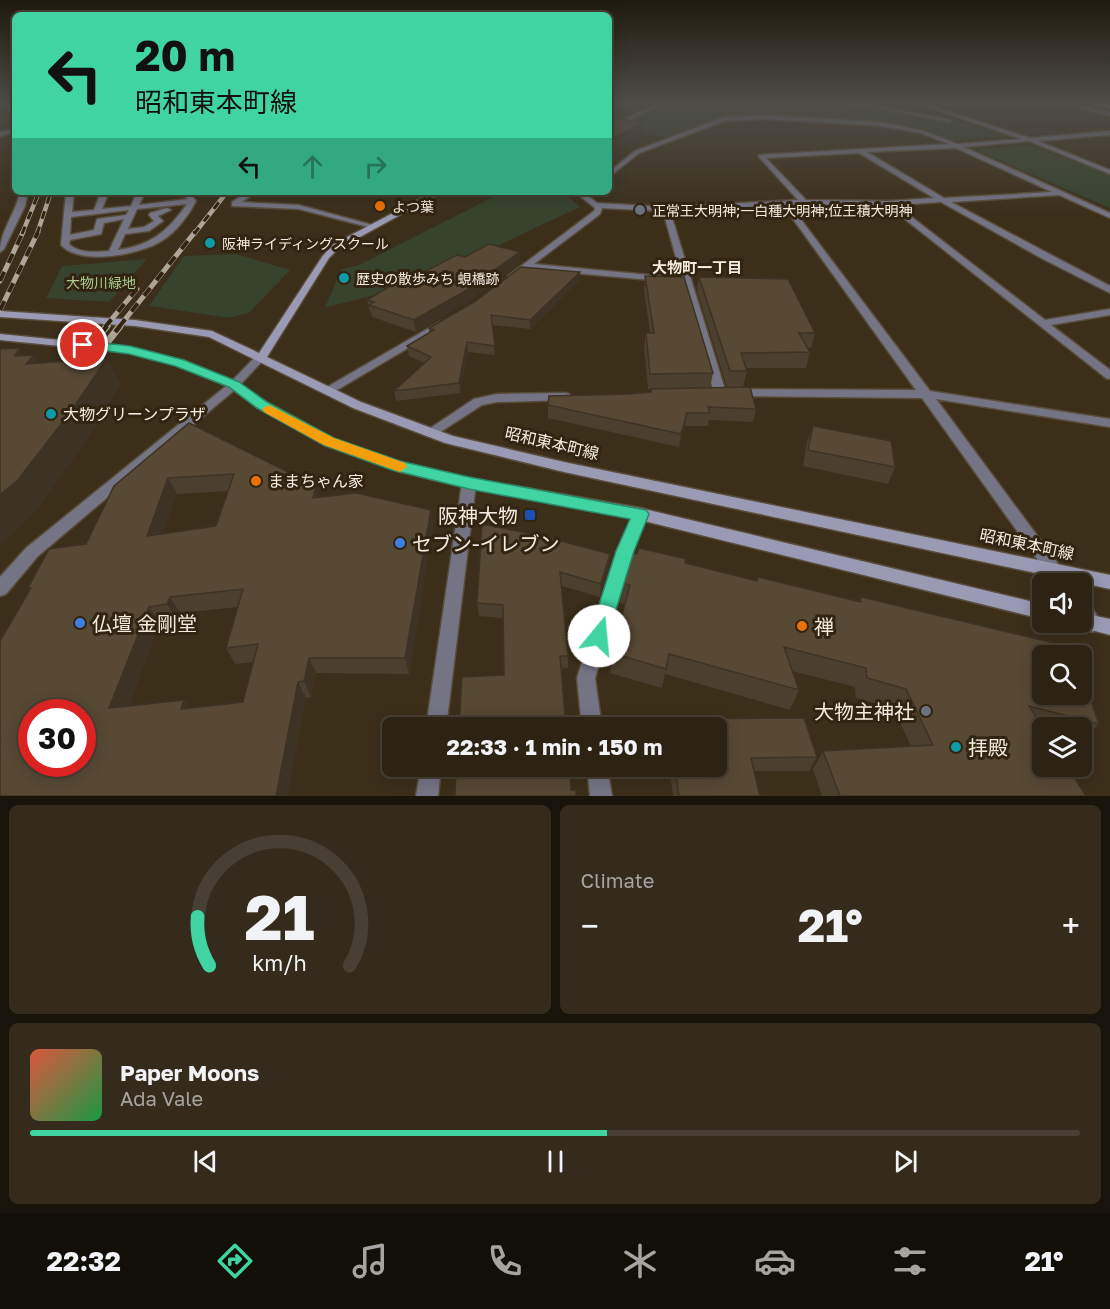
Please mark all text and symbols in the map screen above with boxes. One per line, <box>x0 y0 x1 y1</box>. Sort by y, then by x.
text: 20 m <box>135 30 235 80</box>
icon: left <box>36 36 114 114</box>
text: 昭和東本町線 <box>135 86 297 118</box>
icon: left <box>233 150 266 183</box>
icon: ahead <box>296 150 329 183</box>
icon: right <box>359 150 392 183</box>
place label: よつ葉 <box>392 198 434 215</box>
marker: よつ葉 <box>373 199 387 213</box>
place label: 正常王大明神;一白種大明神;位王積大明神 <box>652 202 912 219</box>
marker: 正常王大明神;一白種大明神;位王積大明神 <box>633 203 647 217</box>
place label: 阪神ライディングスクール <box>222 235 389 252</box>
marker: 阪神ライディングスクール <box>203 236 217 250</box>
district label: 大物町一丁目 <box>652 258 742 276</box>
place label: 歴史の散歩みち 蜆橋跡 <box>356 270 500 287</box>
marker: 歴史の散歩みち 蜆橋跡 <box>337 271 351 285</box>
park label: 大物川緑地 <box>66 274 136 291</box>
pin <box>57 319 108 370</box>
icon: arrive <box>66 328 99 361</box>
place label: 大物グリーンプラザ <box>63 404 206 424</box>
marker: 大物グリーンプラザ <box>44 407 58 421</box>
street label: 昭和東本町線 <box>503 422 601 464</box>
place label: ままちゃん家 <box>268 471 364 491</box>
marker: ままちゃん家 <box>249 474 263 488</box>
place label: 阪神大物 <box>438 503 518 527</box>
marker: 阪神大物 <box>523 508 537 522</box>
street label: 昭和東本町線 <box>978 524 1076 564</box>
place label: セブン-イレブン <box>412 531 560 555</box>
marker: セブン-イレブン <box>393 536 407 550</box>
map controls <box>1032 573 1092 777</box>
button: sound <box>1032 573 1092 633</box>
position arrow <box>567 604 631 668</box>
place label: 仏壇 金剛堂 <box>92 611 197 635</box>
place label: 禅 <box>814 614 834 638</box>
marker: 仏壇 金剛堂 <box>73 616 87 630</box>
marker: 禅 <box>795 619 809 633</box>
button: search <box>1032 645 1092 705</box>
speed limit sign: 30 <box>18 699 96 777</box>
place label: 大物主神社 <box>814 699 914 723</box>
marker: 大物主神社 <box>919 704 933 718</box>
button: layers <box>1032 717 1092 777</box>
text: 22:33 · 1 min · 150 m <box>446 733 663 760</box>
place label: 拝殿 <box>968 735 1008 759</box>
marker: 拝殿 <box>949 740 963 754</box>
text: Climate <box>581 868 654 892</box>
text: 21 <box>245 879 315 954</box>
text: 21° <box>798 898 863 952</box>
text: − <box>581 906 599 945</box>
text: + <box>1062 906 1080 945</box>
text: km/h <box>252 951 307 977</box>
text: Paper Moons <box>120 1059 259 1086</box>
text: Ada Vale <box>120 1086 203 1110</box>
icon: previous <box>189 1145 222 1178</box>
icon: pause <box>539 1145 572 1178</box>
icon: next <box>889 1145 922 1178</box>
icon: directions <box>214 1240 256 1282</box>
icon: music <box>349 1240 391 1282</box>
icon: phone <box>484 1240 526 1282</box>
icon: climate <box>619 1240 661 1282</box>
icon: car <box>754 1240 796 1282</box>
icon: filters <box>889 1240 931 1282</box>
text: 22:32 <box>47 1245 121 1277</box>
text: 21° <box>1024 1245 1063 1277</box>

